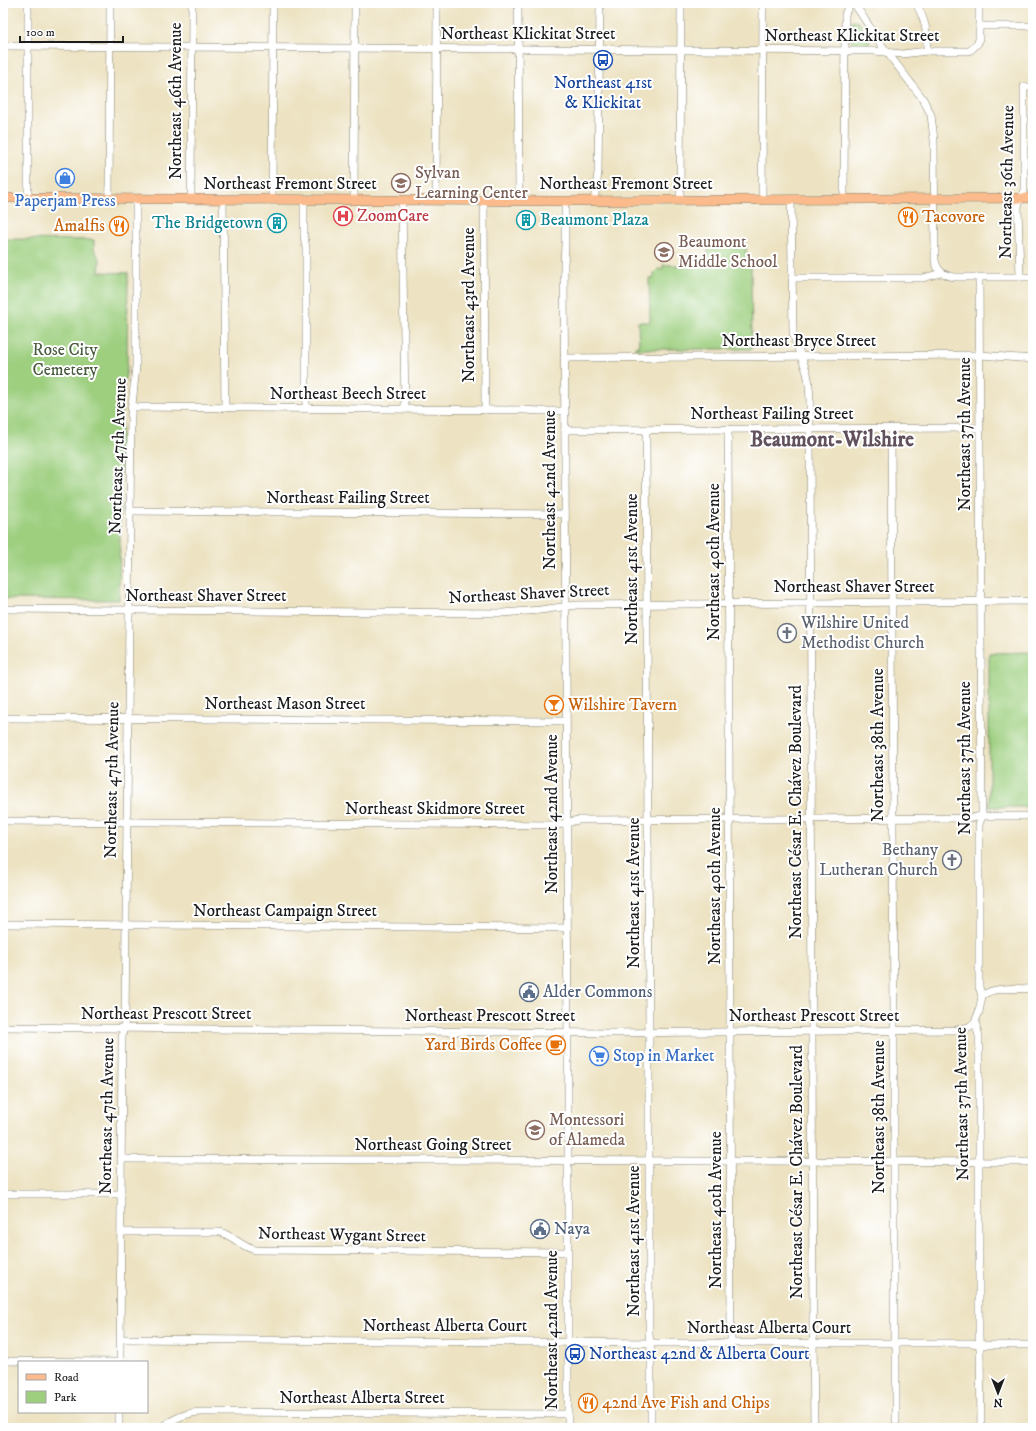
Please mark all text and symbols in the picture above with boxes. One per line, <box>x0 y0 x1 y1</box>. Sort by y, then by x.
scale bar <box>20 18 123 44</box>
street label: Northeast 46th Avenue <box>165 22 187 180</box>
street label: Northeast Klickitat Street <box>441 23 616 45</box>
text: 100 m <box>26 25 55 40</box>
street label: Northeast Klickitat Street <box>765 25 940 47</box>
bus stop icon: Northeast 41st & Klickitat <box>592 49 614 71</box>
place label: Northeast 41st & Klickitat <box>554 72 653 114</box>
street label: Northeast 36th Avenue <box>995 105 1019 259</box>
place label: Sylvan Learning Center <box>415 162 529 204</box>
shop icon: Paperjam Press <box>54 167 76 189</box>
school or university icon: Sylvan Learning Center <box>390 172 412 194</box>
street label: Northeast Fremont Street <box>203 173 377 195</box>
street label: Northeast Fremont Street <box>539 173 713 195</box>
place label: Paperjam Press <box>14 190 116 212</box>
hospital icon: ZoomCare <box>332 205 354 227</box>
place label: ZoomCare <box>357 205 429 227</box>
restaurant icon: Tacovore <box>897 206 919 228</box>
place label: Tacovore <box>922 206 985 228</box>
building icon: Beaumont Plaza <box>515 209 537 231</box>
place label: Beaumont Plaza <box>540 209 650 231</box>
place label: The Bridgetown <box>152 212 263 234</box>
building icon: The Bridgetown <box>266 212 288 234</box>
place label: Amalfis <box>54 215 105 237</box>
restaurant icon: Amalfis <box>108 215 130 237</box>
street label: Northeast 43rd Avenue <box>458 227 480 383</box>
place label: Beaumont Middle School <box>678 231 777 273</box>
school or university icon: Beaumont Middle School <box>653 241 675 263</box>
street label: Northeast Bryce Street <box>722 330 877 352</box>
park label: Rose City Cemetery <box>33 339 98 381</box>
street label: Northeast 37th Avenue <box>954 357 976 511</box>
street label: Northeast 47th Avenue <box>104 377 132 535</box>
street label: Northeast Beech Street <box>270 383 427 405</box>
street label: Northeast Failing Street <box>690 403 854 425</box>
street label: Northeast 42nd Avenue <box>539 410 561 570</box>
district label: Beaumont-Wilshire <box>750 427 914 453</box>
street label: Northeast 40th Avenue <box>703 483 725 641</box>
street label: Northeast Failing Street <box>266 487 430 509</box>
street label: Northeast 41st Avenue <box>621 493 643 645</box>
street label: Northeast Shaver Street <box>773 576 935 598</box>
street label: Northeast Shaver Street <box>448 579 611 609</box>
street label: Northeast Shaver Street <box>125 585 287 607</box>
place label: Wilshire United Methodist Church <box>800 612 924 654</box>
church icon: Wilshire United Methodist Church <box>776 622 798 644</box>
street label: Northeast 38th Avenue <box>867 668 889 822</box>
street label: Northeast 37th Avenue <box>954 681 976 835</box>
street label: Northeast César E. Chávez Boulevard <box>785 684 807 939</box>
street label: Northeast Mason Street <box>205 693 366 715</box>
bar icon: Wilshire Tavern <box>543 694 565 716</box>
place label: Wilshire Tavern <box>567 694 677 716</box>
street label: Northeast 47th Avenue <box>100 701 124 859</box>
street label: Northeast 42nd Avenue <box>541 734 563 894</box>
street label: Northeast Skidmore Street <box>345 798 525 820</box>
street label: Northeast 40th Avenue <box>704 807 726 965</box>
street label: Northeast 41st Avenue <box>623 817 645 969</box>
place label: Bethany Lutheran Church <box>819 839 939 881</box>
church icon: Bethany Lutheran Church <box>941 849 963 871</box>
street label: Northeast Campaign Street <box>193 900 378 922</box>
public building icon: Alder Commons <box>518 981 540 1003</box>
place label: Alder Commons <box>543 981 653 1003</box>
street label: Northeast Prescott Street <box>81 1003 252 1025</box>
street label: Northeast Prescott Street <box>405 1005 576 1027</box>
street label: Northeast Prescott Street <box>729 1005 900 1027</box>
street label: Northeast 37th Avenue <box>950 1027 974 1181</box>
place label: Yard Birds Coffee <box>424 1034 542 1056</box>
cafe icon: Yard Birds Coffee <box>545 1034 567 1056</box>
street label: Northeast 47th Avenue <box>95 1037 119 1195</box>
street label: Northeast 38th Avenue <box>868 1040 890 1194</box>
street label: Northeast César E. Chávez Boulevard <box>786 1044 808 1299</box>
supermarket icon: Stop in Market <box>588 1045 610 1067</box>
place label: Stop in Market <box>613 1045 715 1067</box>
place label: Montessori of Alameda <box>549 1109 626 1151</box>
school or university icon: Montessori of Alameda <box>524 1119 546 1141</box>
street label: Northeast 40th Avenue <box>705 1131 727 1289</box>
street label: Northeast Going Street <box>354 1134 512 1156</box>
street label: Northeast 41st Avenue <box>623 1165 645 1317</box>
public building icon: Naya <box>529 1218 551 1240</box>
place label: Naya <box>554 1218 591 1240</box>
street label: Northeast Wygant Street <box>258 1223 427 1247</box>
street label: Northeast 42nd Avenue <box>541 1250 563 1410</box>
street label: Northeast Alberta Court <box>363 1315 528 1337</box>
street label: Northeast Alberta Court <box>687 1317 852 1339</box>
bus stop icon: Northeast 42nd & Alberta Court <box>564 1343 586 1365</box>
place label: Northeast 42nd & Alberta Court <box>589 1343 810 1365</box>
legend <box>18 1361 148 1413</box>
text: Road <box>54 1370 79 1385</box>
north arrow <box>978 1373 1018 1413</box>
street label: Northeast Alberta Street <box>279 1387 445 1409</box>
text: Park <box>54 1390 76 1405</box>
restaurant icon: 42nd Ave Fish and Chips <box>577 1392 599 1414</box>
place label: 42nd Ave Fish and Chips <box>602 1392 770 1414</box>
text: N <box>993 1395 1003 1409</box>

